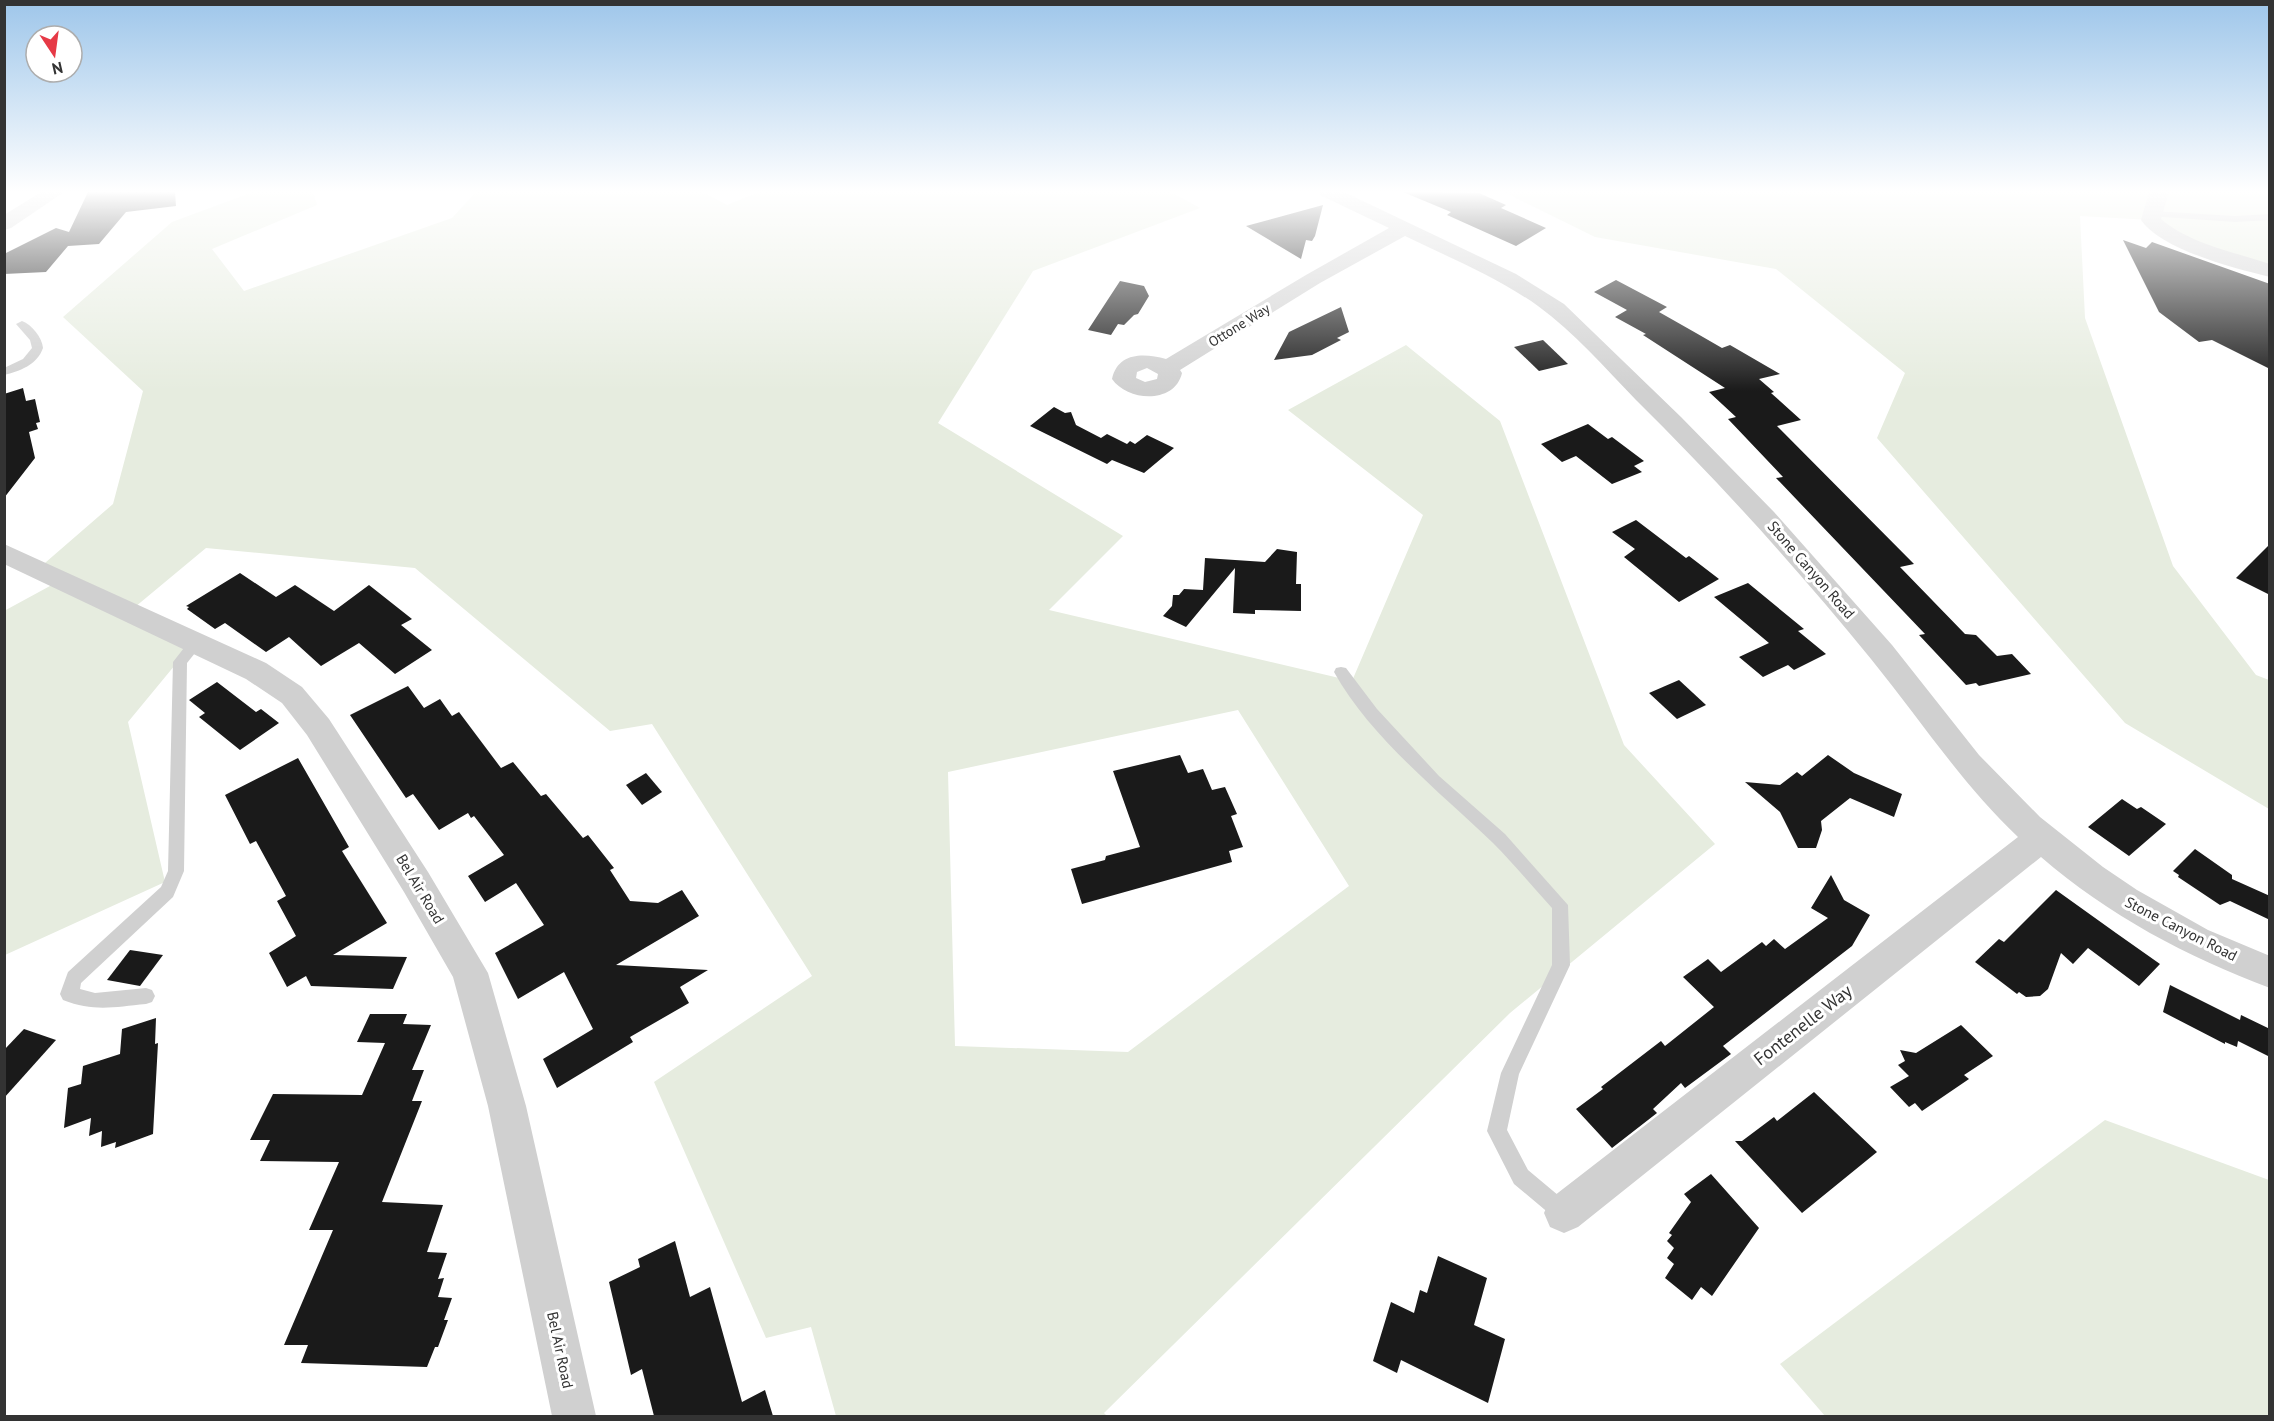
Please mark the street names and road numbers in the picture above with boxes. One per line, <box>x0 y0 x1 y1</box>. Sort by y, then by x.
street label: Ottone Way <box>1205 299 1273 351</box>
street label: Stone Canyon Road <box>1764 517 1859 623</box>
street label: Bel Air Road <box>392 850 449 927</box>
street label: Stone Canyon Road <box>2122 892 2241 965</box>
street label: Fontenelle Way <box>1749 979 1857 1070</box>
street label: Bel Air Road <box>543 1310 578 1390</box>

